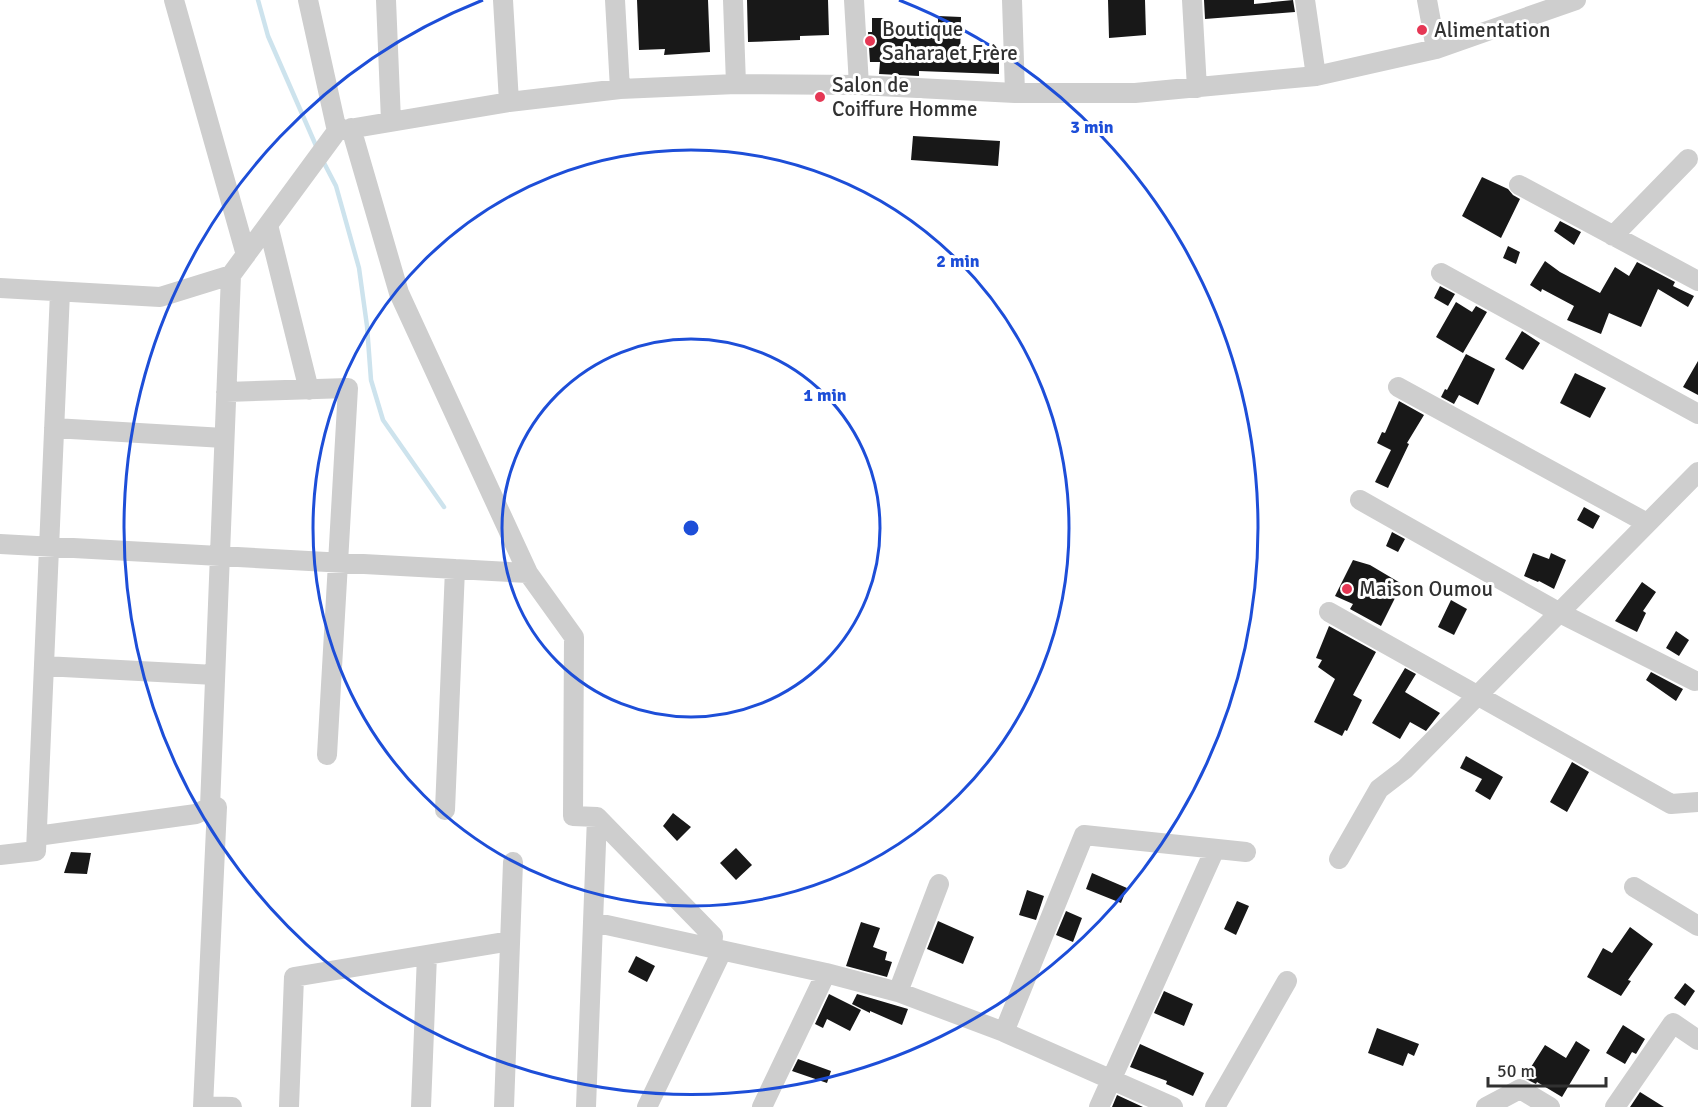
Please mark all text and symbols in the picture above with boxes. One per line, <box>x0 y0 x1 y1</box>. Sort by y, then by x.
place label: Boutique Sahara et Frère <box>882 16 1018 66</box>
place label: Alimentation <box>1434 17 1550 43</box>
marker: Alimentation <box>1415 23 1429 37</box>
marker: Boutique Sahara et Frère <box>863 34 877 48</box>
place label: Salon de Coiffure Homme <box>832 72 978 122</box>
marker: Salon de Coiffure Homme <box>813 90 827 104</box>
text: 3 min <box>1070 116 1114 138</box>
text: 2 min <box>936 250 980 272</box>
text: 1 min <box>803 384 847 406</box>
centre of rings <box>681 518 701 538</box>
place label: Maison Oumou <box>1359 576 1493 602</box>
marker: Maison Oumou <box>1340 582 1354 596</box>
scale bar <box>1488 1050 1606 1088</box>
text: 50 m <box>1497 1060 1535 1082</box>

